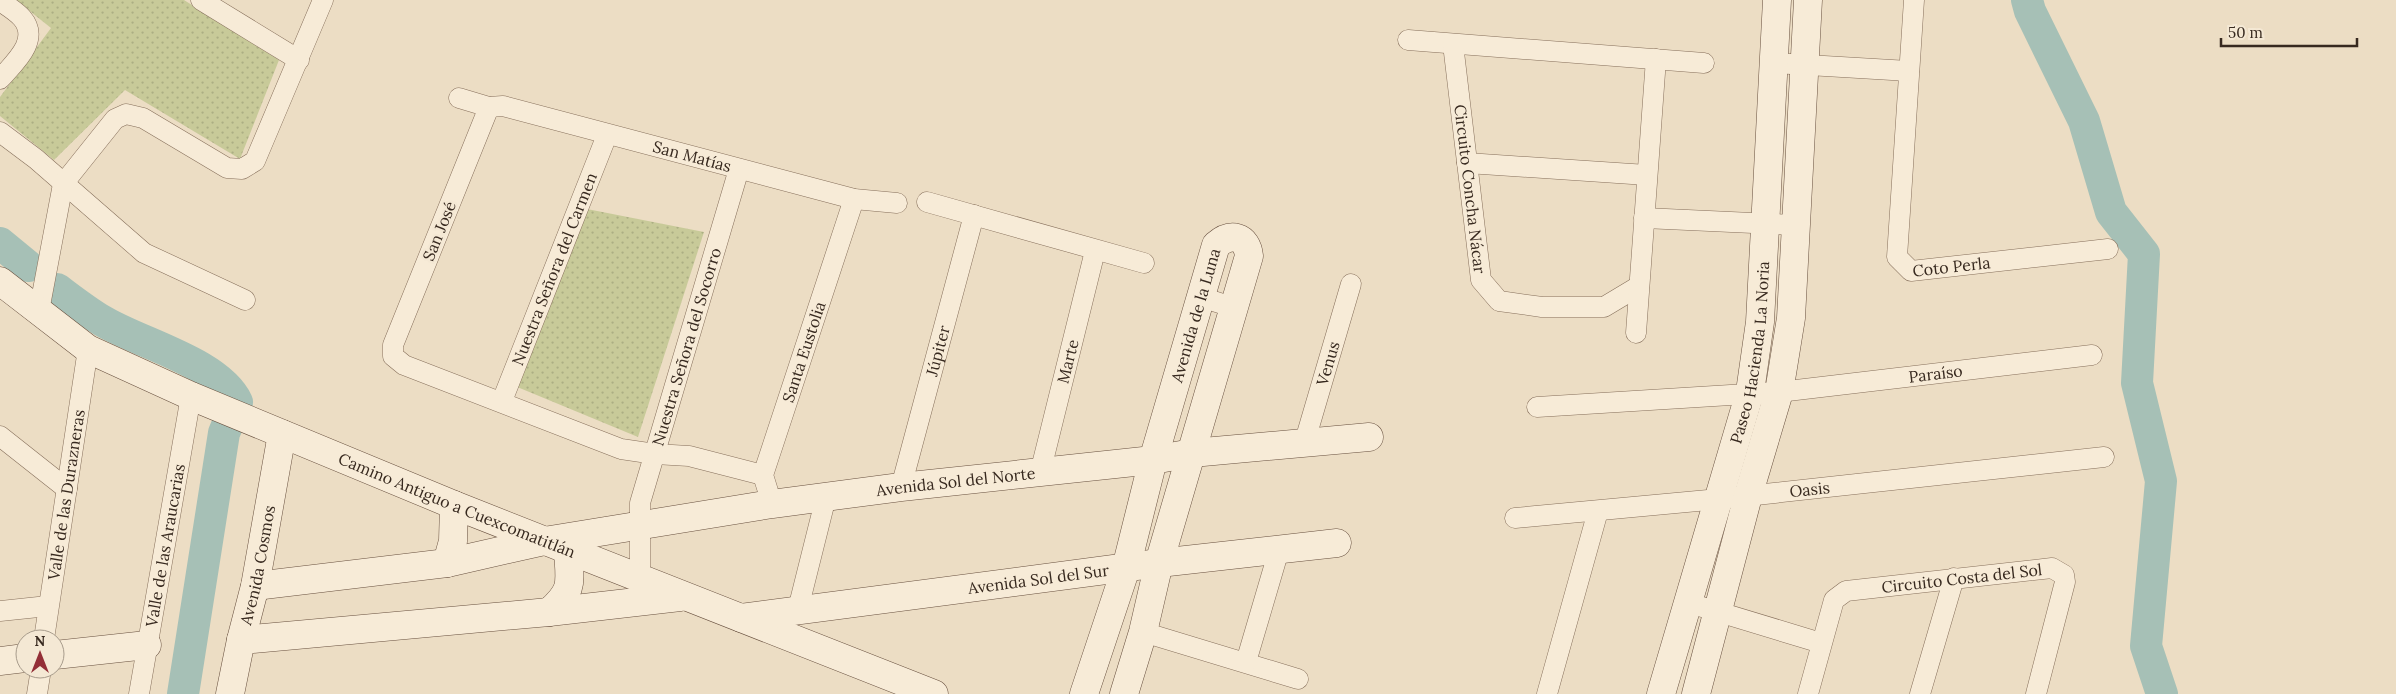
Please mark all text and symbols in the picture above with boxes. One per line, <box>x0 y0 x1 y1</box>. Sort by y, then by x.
scale bar <box>2221 15 2357 47</box>
text: 50 m <box>2228 23 2263 42</box>
street label: Circuito Concha Nácar <box>1450 103 1490 275</box>
street label: San Matías <box>651 136 734 176</box>
street label: Nuestra Señora del Carmen <box>507 169 601 368</box>
street label: San José <box>418 198 460 264</box>
street label: Nuestra Señora del Socorro <box>647 245 725 448</box>
street label: Avenida de la Luna <box>1166 246 1225 386</box>
street label: Coto Perla <box>1911 252 1991 281</box>
street label: Paseo Hacienda La Noria <box>1725 261 1773 446</box>
street label: Santa Eustolia <box>778 299 830 405</box>
street label: Júpiter <box>921 323 954 379</box>
street label: Marte <box>1053 337 1083 386</box>
street label: Venus <box>1311 339 1344 389</box>
street label: Paraíso <box>1907 360 1964 387</box>
street label: Valle de las Durazneras <box>43 408 89 582</box>
street label: Camino Antiguo a Cuexcomatitlán <box>336 448 579 562</box>
street label: Valle de las Araucarias <box>141 462 189 629</box>
street label: Avenida Sol del Norte <box>874 463 1037 500</box>
street label: Oasis <box>1788 477 1831 501</box>
street label: Avenida Cosmos <box>235 504 279 628</box>
street label: Circuito Costa del Sol <box>1880 559 2043 597</box>
street label: Avenida Sol del Sur <box>966 560 1110 598</box>
north arrow <box>15 629 65 679</box>
text: N <box>35 632 46 650</box>

